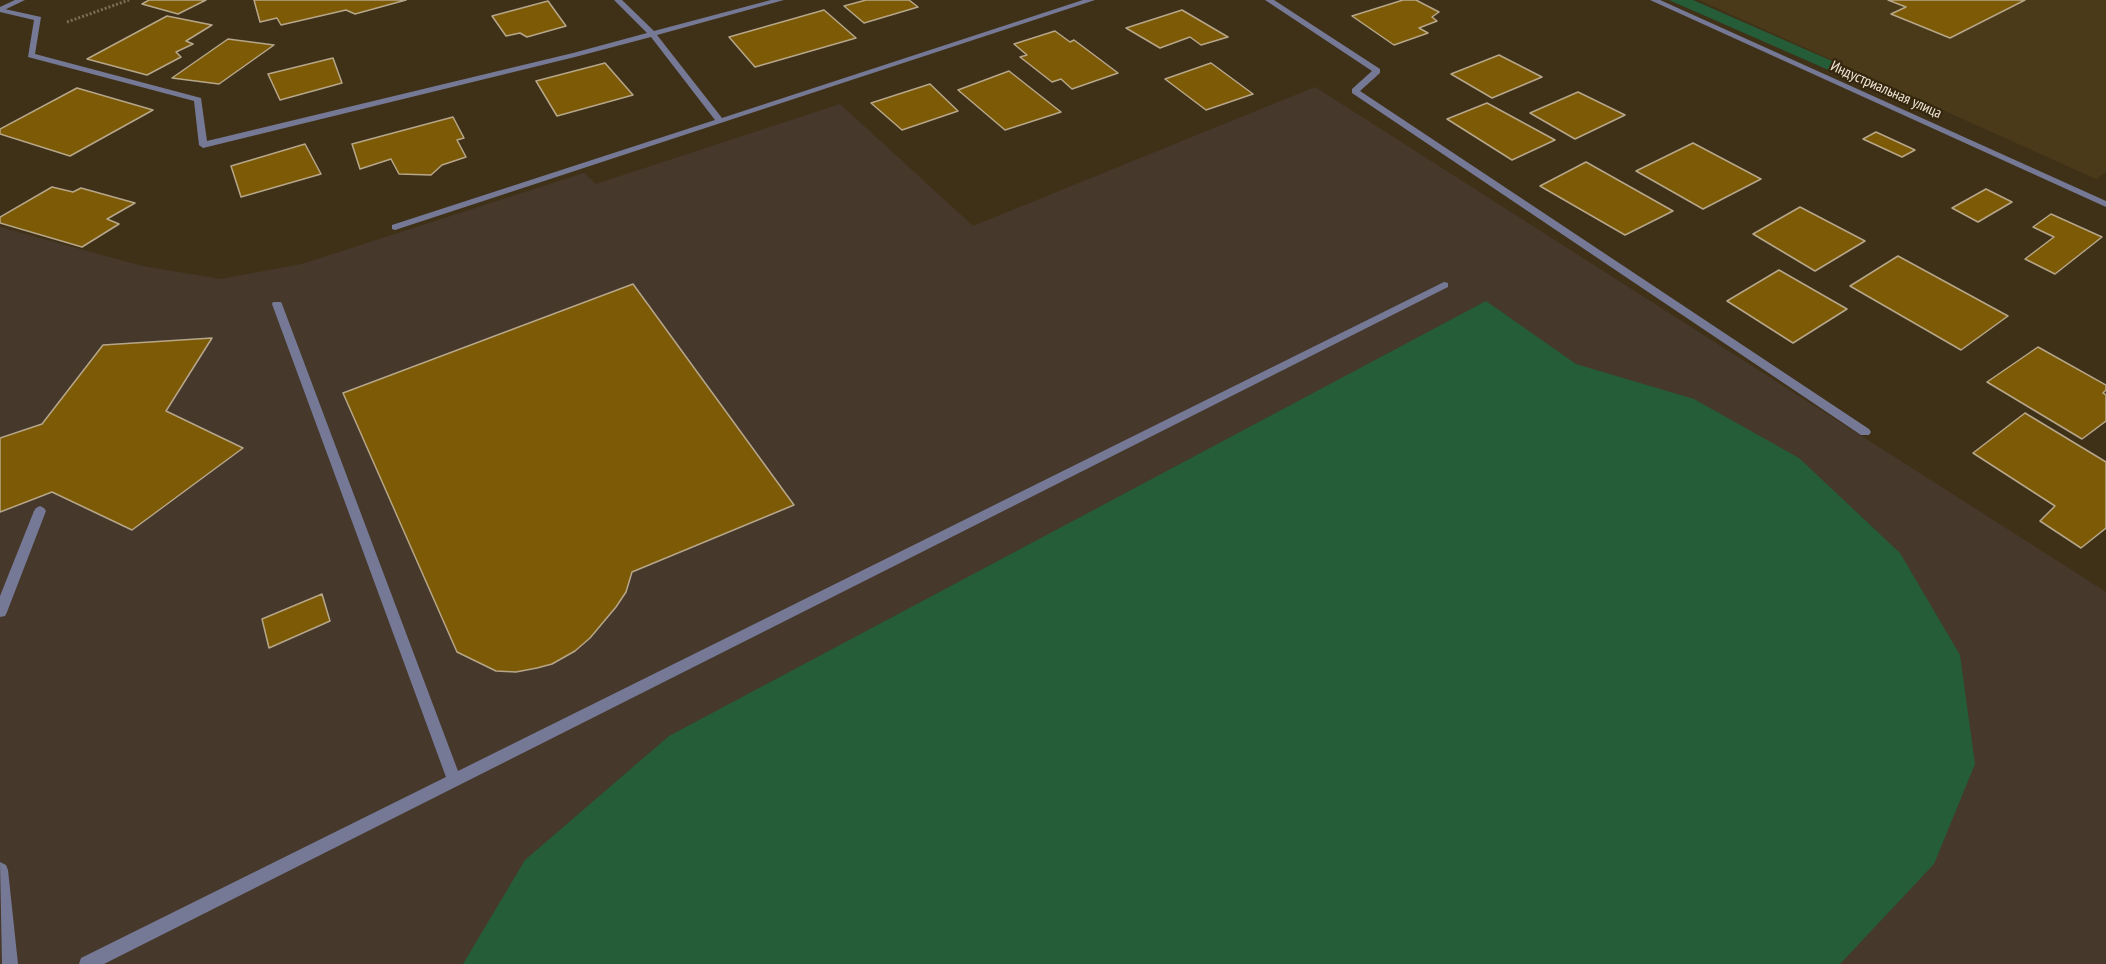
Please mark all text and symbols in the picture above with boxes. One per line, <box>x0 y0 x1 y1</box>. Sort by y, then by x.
street label: Индустриальная улица <box>1828 57 1944 123</box>

